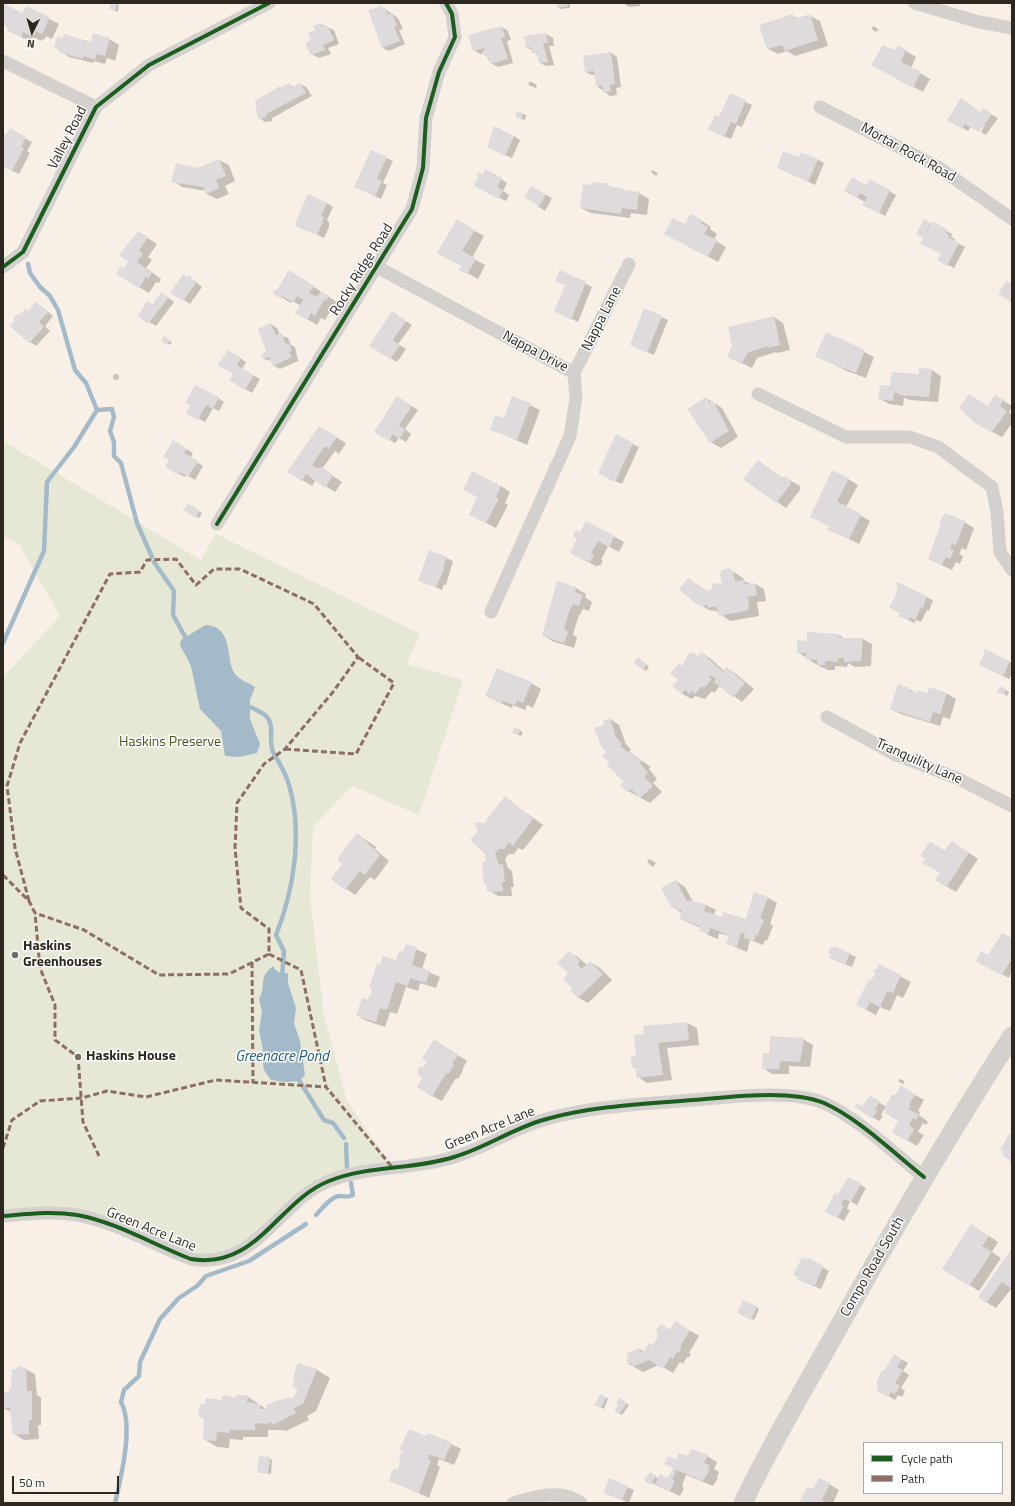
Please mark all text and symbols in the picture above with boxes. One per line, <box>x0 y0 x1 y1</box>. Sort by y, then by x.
north arrow <box>12 12 52 52</box>
text: N <box>26 36 35 52</box>
street label: Valley Road <box>45 104 91 172</box>
street label: Mortar Rock Road <box>858 120 958 186</box>
street label: Rocky Ridge Road <box>327 221 397 319</box>
street label: Nappa Lane <box>579 284 625 354</box>
street label: Nappa Drive <box>499 328 571 376</box>
park label: Haskins Preserve <box>119 735 221 751</box>
street label: Tranquility Lane <box>873 735 965 789</box>
place label: Haskins Greenhouses <box>23 939 102 972</box>
marker: Haskins Greenhouses <box>10 950 20 960</box>
water label: Greenacre Pond <box>235 1048 329 1066</box>
place label: Haskins House <box>86 1049 176 1065</box>
marker: Haskins House <box>73 1052 83 1062</box>
street label: Green Acre Lane <box>443 1103 537 1155</box>
street label: Green Acre Lane <box>104 1204 198 1256</box>
street label: Compo Road South <box>838 1214 908 1320</box>
legend <box>863 1442 1003 1494</box>
text: Cycle path <box>901 1449 953 1468</box>
scale bar <box>14 1468 121 1494</box>
text: Path <box>901 1469 925 1488</box>
text: 50 m <box>19 1473 45 1492</box>

